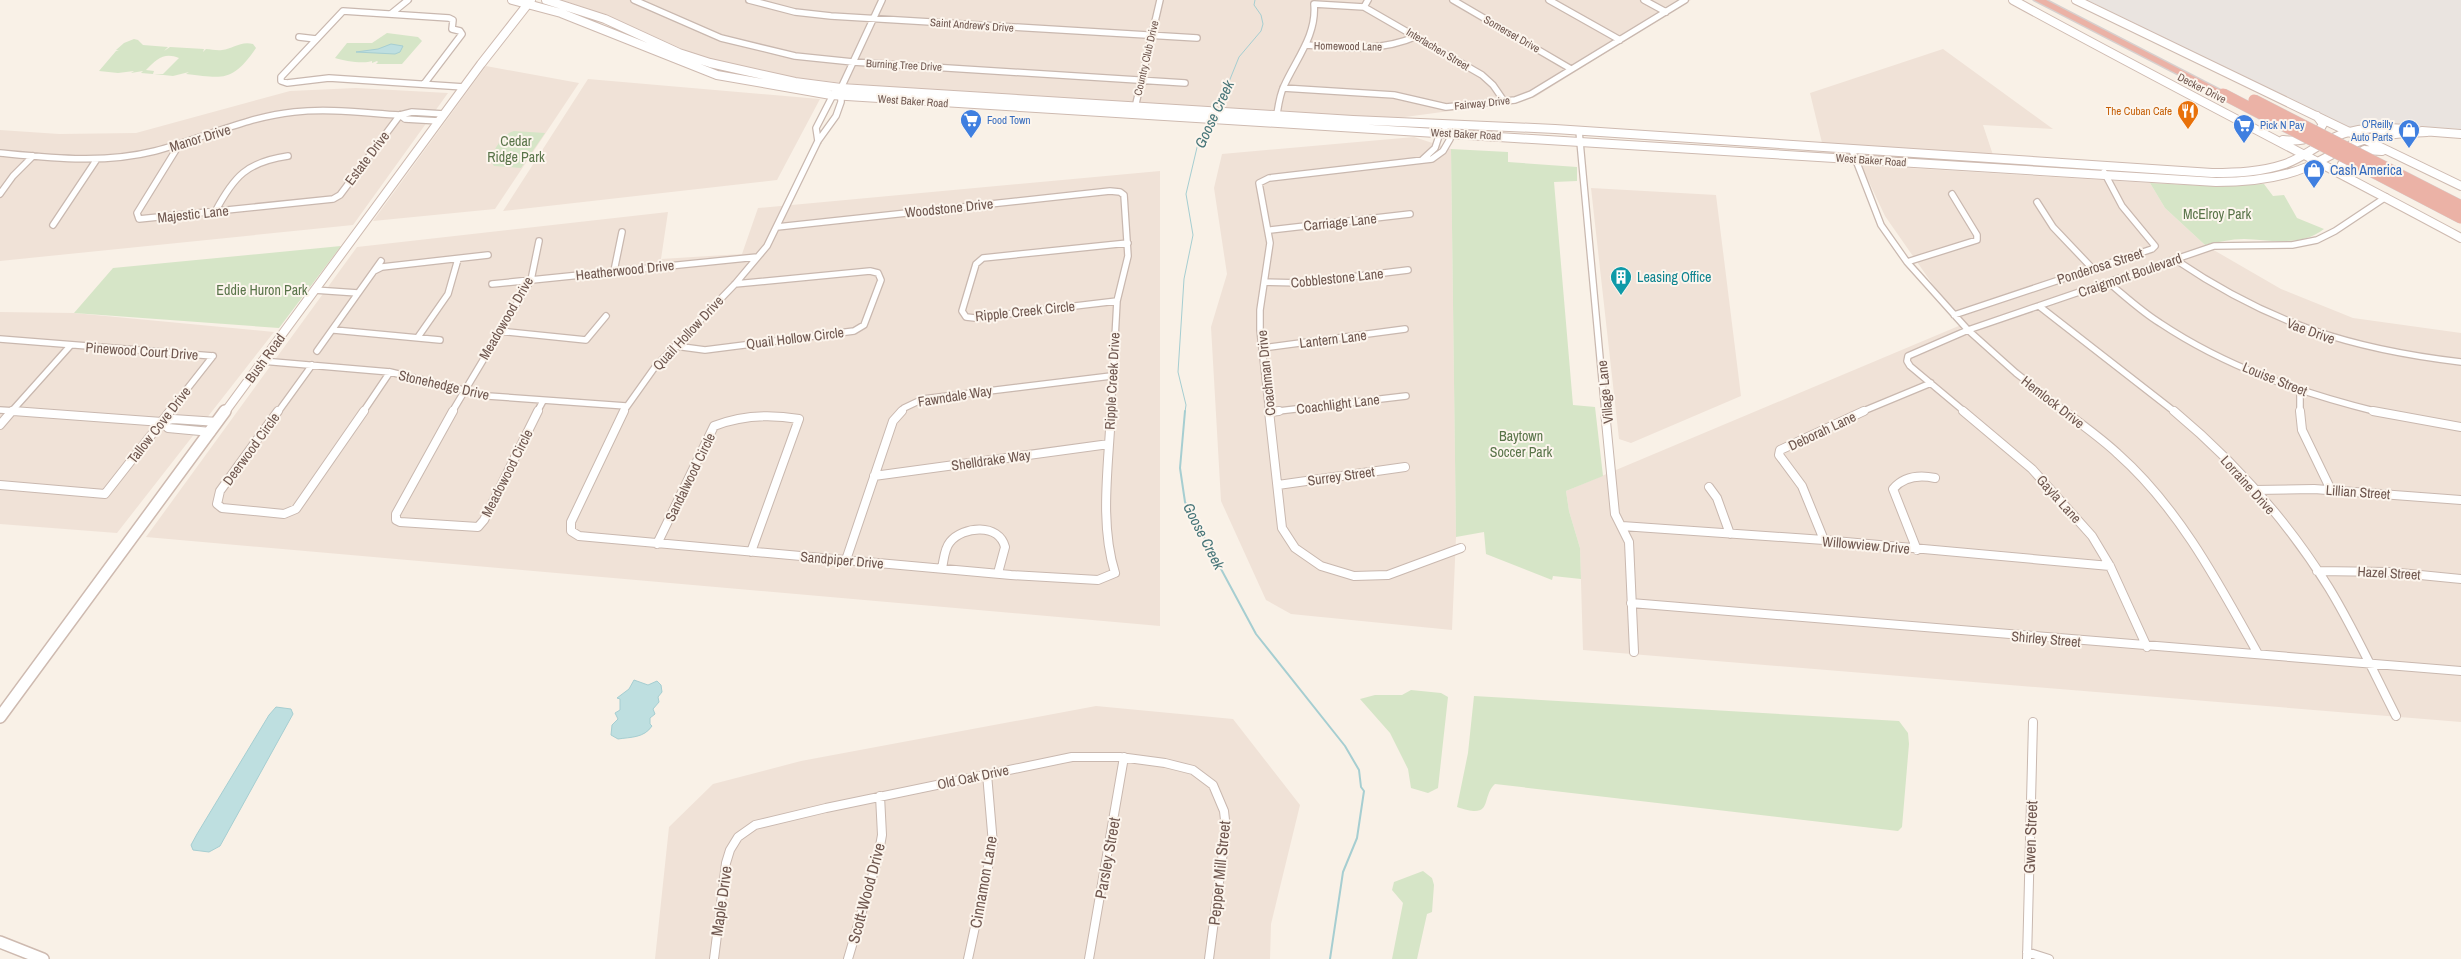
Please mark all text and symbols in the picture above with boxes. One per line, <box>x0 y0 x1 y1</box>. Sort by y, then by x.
street label: Somerset Drive <box>1481 12 1543 56</box>
street label: Saint Andrew's Drive <box>930 15 1014 35</box>
street label: Country Club Drive <box>1131 19 1161 97</box>
street label: Interlachen Street <box>1404 25 1473 74</box>
street label: Homewood Lane <box>1314 38 1382 54</box>
street label: Burning Tree Drive <box>866 56 942 74</box>
street label: Decker Drive <box>2175 70 2229 106</box>
water label: Goose Creek <box>1189 76 1239 151</box>
street label: West Baker Road <box>877 92 949 110</box>
street label: Fairway Drive <box>1454 93 1510 113</box>
restaurant icon: The Cuban Cafe <box>2176 99 2200 130</box>
place label: The Cuban Cafe <box>2106 104 2172 118</box>
supermarket icon: Food Town <box>959 108 983 139</box>
place label: Food Town <box>987 113 1031 127</box>
supermarket icon: Pick N Pay <box>2232 113 2256 144</box>
place label: O'Reilly Auto Parts <box>2350 117 2393 144</box>
place label: Pick N Pay <box>2260 118 2305 132</box>
shop icon: O'Reilly Auto Parts <box>2397 118 2421 149</box>
street label: Manor Drive <box>167 120 233 156</box>
street label: West Baker Road <box>1430 125 1502 143</box>
street label: Estate Drive <box>341 127 393 189</box>
park label: Cedar Ridge Park <box>487 132 545 166</box>
street label: West Baker Road <box>1835 151 1907 169</box>
shop icon: Cash America <box>2302 158 2326 189</box>
place label: Cash America <box>2330 161 2403 179</box>
street label: Woodstone Drive <box>904 194 994 222</box>
street label: Majestic Lane <box>157 201 229 227</box>
park label: McElroy Park <box>2183 205 2251 223</box>
street label: Carriage Lane <box>1303 209 1377 235</box>
street label: Ponderosa Street <box>2055 244 2145 288</box>
street label: Craigmont Boulevard <box>2076 249 2184 301</box>
street label: Heatherwood Drive <box>575 256 675 284</box>
street label: Cobblestone Lane <box>1290 264 1384 292</box>
building icon: Leasing Office <box>1609 265 1633 296</box>
place label: Leasing Office <box>1637 268 1711 286</box>
street label: Meadowood Drive <box>475 273 537 363</box>
park label: Eddie Huron Park <box>216 281 308 299</box>
street label: Quail Hollow Drive <box>649 292 727 374</box>
street label: Ripple Creek Circle <box>974 297 1076 325</box>
street label: Vae Drive <box>2284 314 2338 348</box>
street label: Quail Hollow Circle <box>745 323 845 353</box>
street label: Lantern Lane <box>1298 326 1368 352</box>
street label: Coachman Drive <box>1253 329 1279 417</box>
street label: Bush Road <box>241 330 289 386</box>
street label: Ripple Creek Drive <box>1100 332 1124 430</box>
street label: Pinewood Court Drive <box>85 338 199 364</box>
street label: Louise Street <box>2240 358 2310 400</box>
street label: Village Lane <box>1593 359 1617 425</box>
street label: Stonehedge Drive <box>397 366 491 404</box>
street label: Hemlock Drive <box>2018 372 2088 432</box>
street label: Fawndale Way <box>917 381 994 411</box>
street label: Tallow Cove Drive <box>123 383 195 467</box>
street label: Coachlight Lane <box>1295 390 1381 418</box>
street label: Deborah Lane <box>1785 407 1859 455</box>
street label: Deerwood Circle <box>219 409 283 489</box>
street label: Meadowood Circle <box>477 426 537 520</box>
park label: Baytown Soccer Park <box>1490 427 1553 461</box>
street label: Sandalwood Circle <box>661 430 719 524</box>
street label: Shelldrake Way <box>950 445 1032 474</box>
street label: Lorraine Drive <box>2217 452 2279 518</box>
street label: Surrey Street <box>1306 462 1376 490</box>
street label: Gayla Lane <box>2033 471 2085 527</box>
street label: Lillian Street <box>2325 481 2391 503</box>
water label: Goose Creek <box>1178 499 1230 574</box>
street label: Willowview Drive <box>1821 532 1911 558</box>
street label: Sandpiper Drive <box>800 547 884 573</box>
street label: Hazel Street <box>2357 562 2421 584</box>
street label: Shirley Street <box>2011 627 2081 651</box>
street label: Old Oak Drive <box>936 761 1010 793</box>
street label: Gwen Street <box>2018 800 2042 874</box>
street label: Parsley Street <box>1089 815 1125 900</box>
street label: Pepper Mill Street <box>1203 819 1235 926</box>
street label: Cinnamon Lane <box>964 834 1002 930</box>
street label: Scott-Wood Drive <box>842 840 890 946</box>
street label: Maple Drive <box>705 864 737 938</box>

